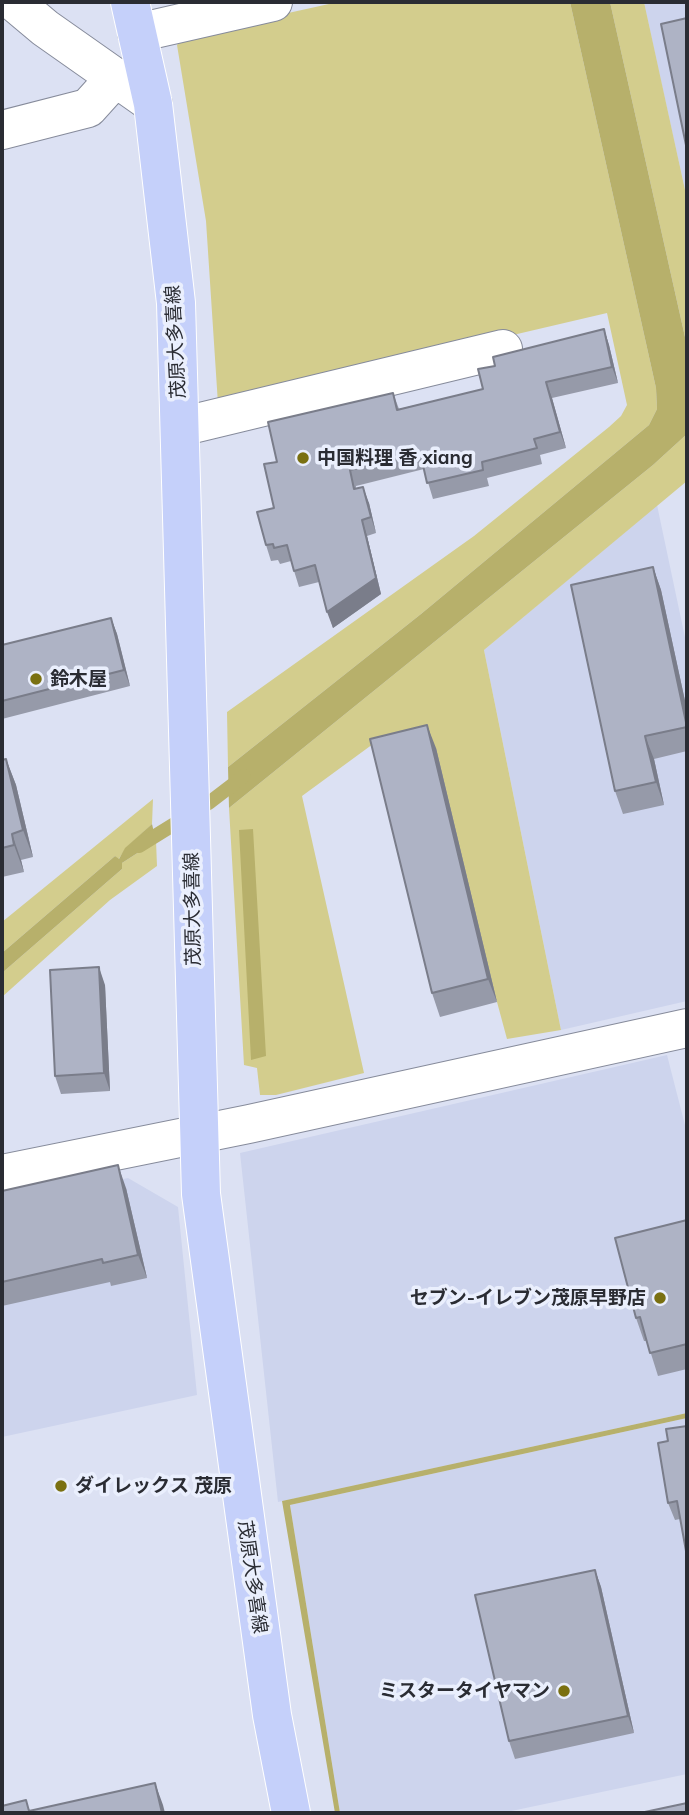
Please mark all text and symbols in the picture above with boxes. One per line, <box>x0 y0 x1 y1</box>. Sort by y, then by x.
street label: 茂原大多喜線 <box>162 284 190 400</box>
place label: 中国料理 香 xiang <box>317 447 473 469</box>
marker: 中国料理 香 xiang <box>295 450 311 466</box>
place label: 鈴木屋 <box>50 668 107 690</box>
marker: 鈴木屋 <box>28 671 44 687</box>
street label: 茂原大多喜線 <box>181 852 205 966</box>
place label: セブン-イレブン茂原早野店 <box>410 1287 646 1309</box>
marker: セブン-イレブン茂原早野店 <box>652 1290 668 1306</box>
place label: ダイレックス 茂原 <box>75 1475 232 1497</box>
marker: ダイレックス 茂原 <box>53 1478 69 1494</box>
street label: 茂原大多喜線 <box>233 1519 271 1635</box>
place label: ミスタータイヤマン <box>379 1680 550 1702</box>
marker: ミスタータイヤマン <box>556 1683 572 1699</box>

